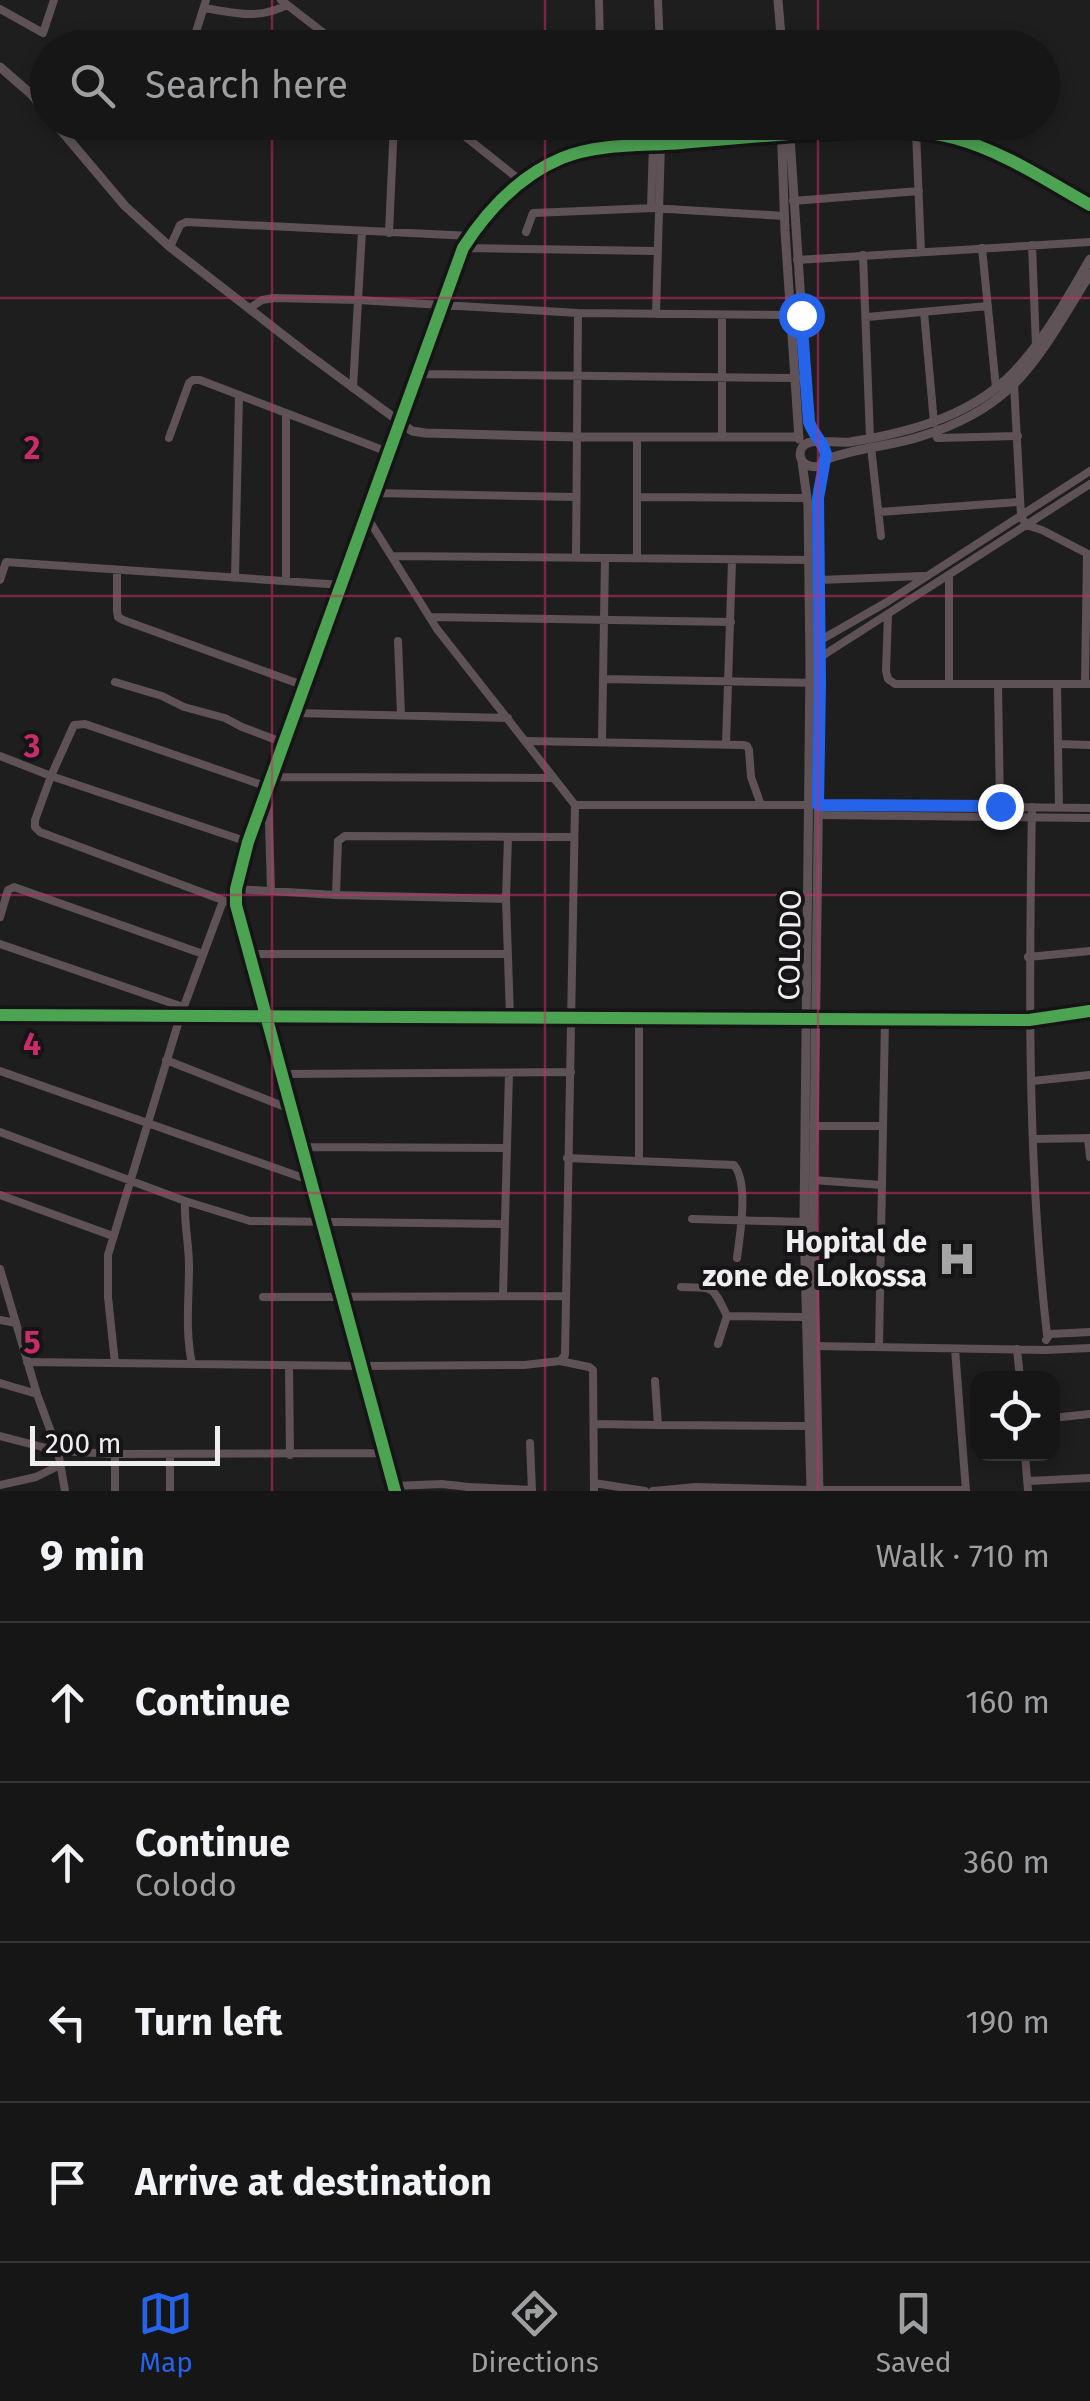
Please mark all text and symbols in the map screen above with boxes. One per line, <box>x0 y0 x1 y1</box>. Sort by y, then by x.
search box <box>30 30 1060 140</box>
icon: search <box>65 58 120 113</box>
text: Search here <box>145 62 348 108</box>
route start <box>779 293 825 339</box>
text: 2 <box>24 429 40 467</box>
text: 3 <box>23 727 40 765</box>
route end <box>978 784 1024 830</box>
street label: COLODO <box>771 889 809 1001</box>
text: 4 <box>23 1025 41 1063</box>
place label: Hopital de zone de Lokossa <box>703 1224 927 1294</box>
hospital icon: Hopital de zone de Lokossa <box>936 1238 978 1280</box>
text: 5 <box>23 1323 41 1361</box>
map controls <box>970 1371 1060 1461</box>
button: locate <box>970 1371 1060 1461</box>
scale bar <box>30 1421 220 1466</box>
text: 200 m <box>45 1427 122 1460</box>
text: 9 min <box>40 1531 145 1581</box>
text: Walk · 710 m <box>876 1537 1050 1575</box>
icon: ahead <box>40 1675 95 1730</box>
text: Continue <box>135 1679 290 1725</box>
text: 160 m <box>965 1683 1050 1721</box>
text: Continue <box>135 1820 290 1866</box>
icon: ahead <box>40 1835 95 1890</box>
text: 360 m <box>963 1843 1050 1881</box>
text: Colodo <box>135 1866 237 1904</box>
icon: left <box>40 1995 95 2050</box>
text: Turn left <box>135 1999 282 2045</box>
text: 190 m <box>966 2003 1050 2041</box>
icon: arrive <box>40 2155 95 2210</box>
text: Arrive at destination <box>135 2159 492 2205</box>
tab: Map <box>138 2286 193 2379</box>
tab: Directions <box>470 2286 599 2379</box>
tab: Saved <box>876 2286 952 2379</box>

